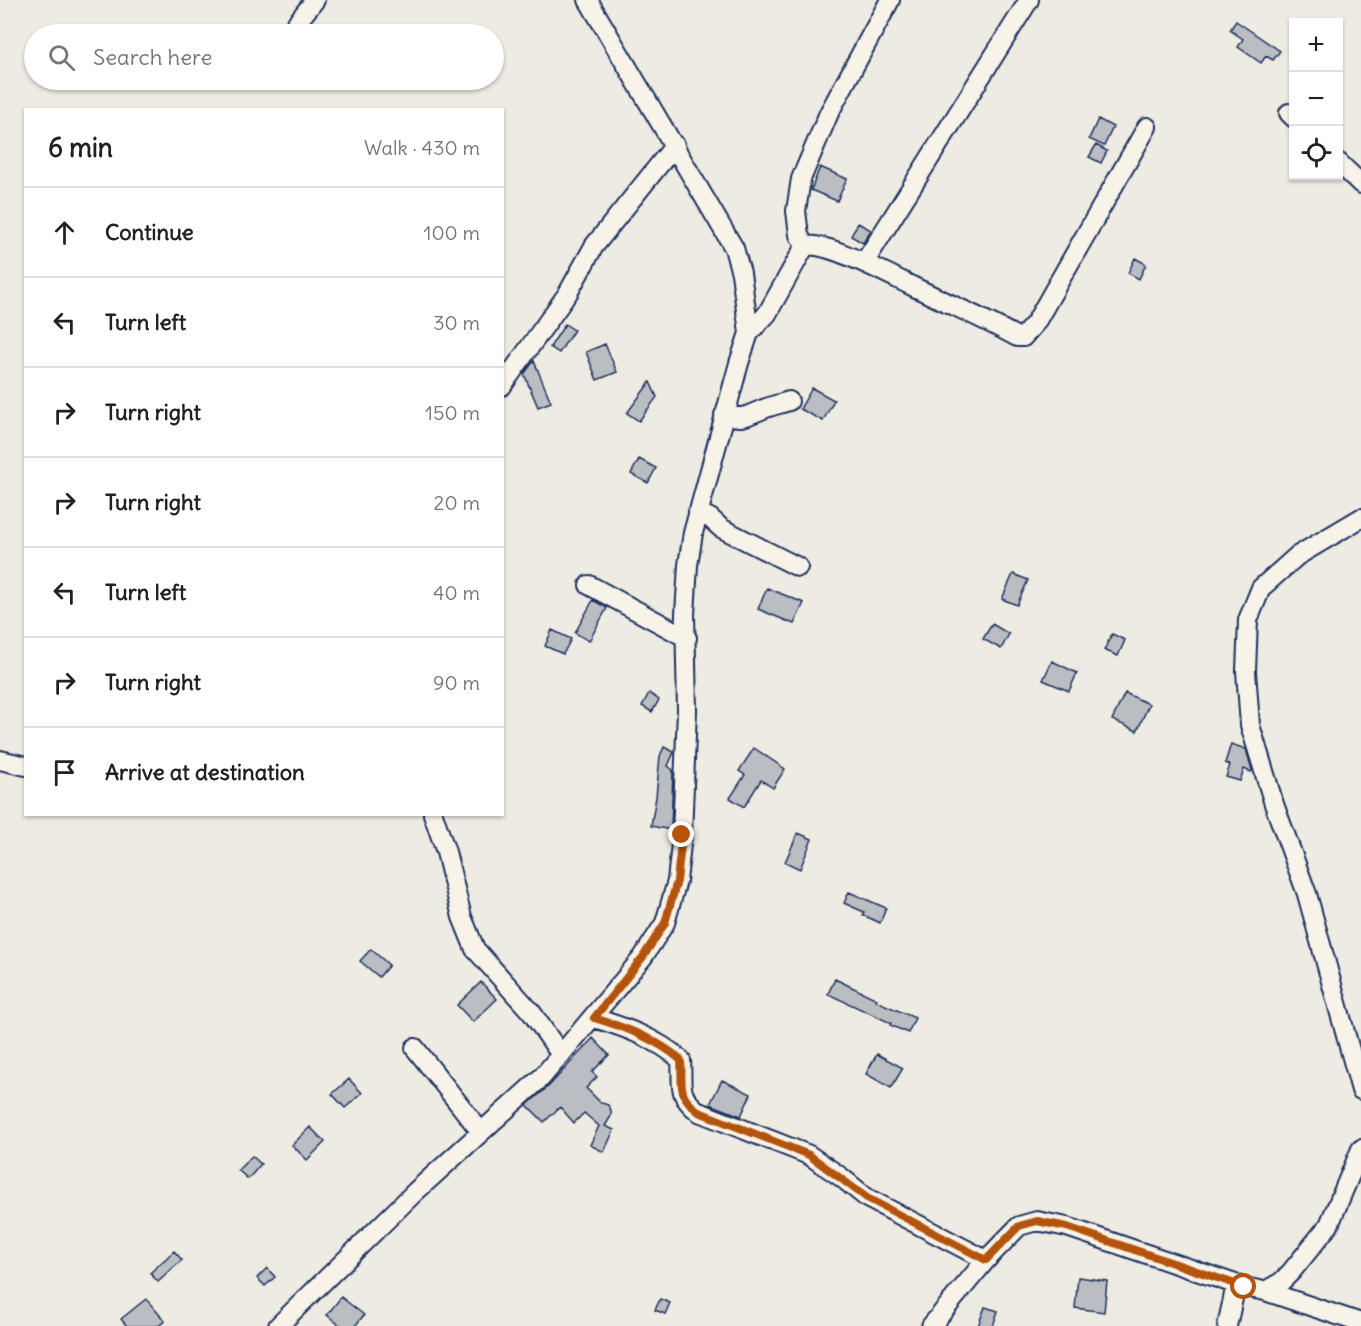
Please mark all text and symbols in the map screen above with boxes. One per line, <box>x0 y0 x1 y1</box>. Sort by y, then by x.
map controls <box>1289 18 1343 180</box>
button: + <box>1289 18 1343 72</box>
search box <box>24 24 504 90</box>
icon: search <box>45 41 78 74</box>
text: Search here <box>93 43 212 71</box>
button: − <box>1289 72 1343 126</box>
button: locate <box>1289 126 1343 180</box>
text: 6 min <box>48 131 113 164</box>
text: Walk · 430 m <box>364 135 480 160</box>
icon: ahead <box>48 216 81 249</box>
text: Continue <box>105 218 194 246</box>
text: 100 m <box>423 220 480 245</box>
icon: left <box>48 306 81 339</box>
text: Turn left <box>105 308 186 336</box>
text: 30 m <box>433 310 480 335</box>
icon: right <box>48 396 81 429</box>
text: Turn right <box>105 398 201 426</box>
text: 150 m <box>425 400 480 425</box>
icon: right <box>48 486 81 519</box>
text: Turn right <box>105 488 201 516</box>
text: 20 m <box>434 490 480 515</box>
icon: left <box>48 576 81 609</box>
text: Turn left <box>105 578 186 606</box>
text: 40 m <box>433 580 480 605</box>
icon: right <box>48 666 81 699</box>
text: Turn right <box>105 668 201 696</box>
text: 90 m <box>433 670 480 695</box>
icon: arrive <box>48 756 81 789</box>
text: Arrive at destination <box>105 758 305 786</box>
route end <box>668 821 694 847</box>
route start <box>1230 1273 1256 1299</box>

